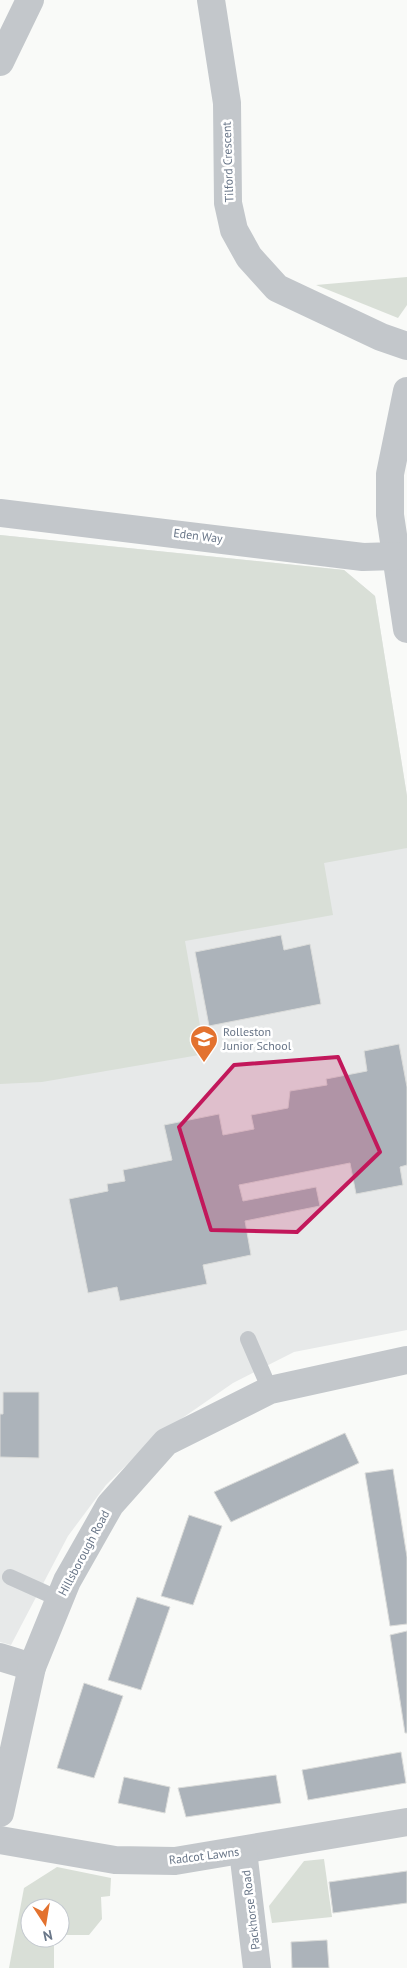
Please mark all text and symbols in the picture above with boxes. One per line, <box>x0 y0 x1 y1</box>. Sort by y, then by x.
street label: Tilford Crescent <box>219 121 236 203</box>
street label: Eden Way <box>173 525 224 546</box>
school or university icon: Rolleston Junior School <box>189 1024 219 1063</box>
place label: Rolleston Junior School <box>222 1024 292 1053</box>
street label: Hillsborough Road <box>55 1507 112 1598</box>
street label: Radcot Lawns <box>168 1844 240 1867</box>
street label: Packhorse Road <box>238 1869 263 1951</box>
north arrow <box>20 1898 70 1948</box>
text: N <box>41 1926 54 1945</box>

